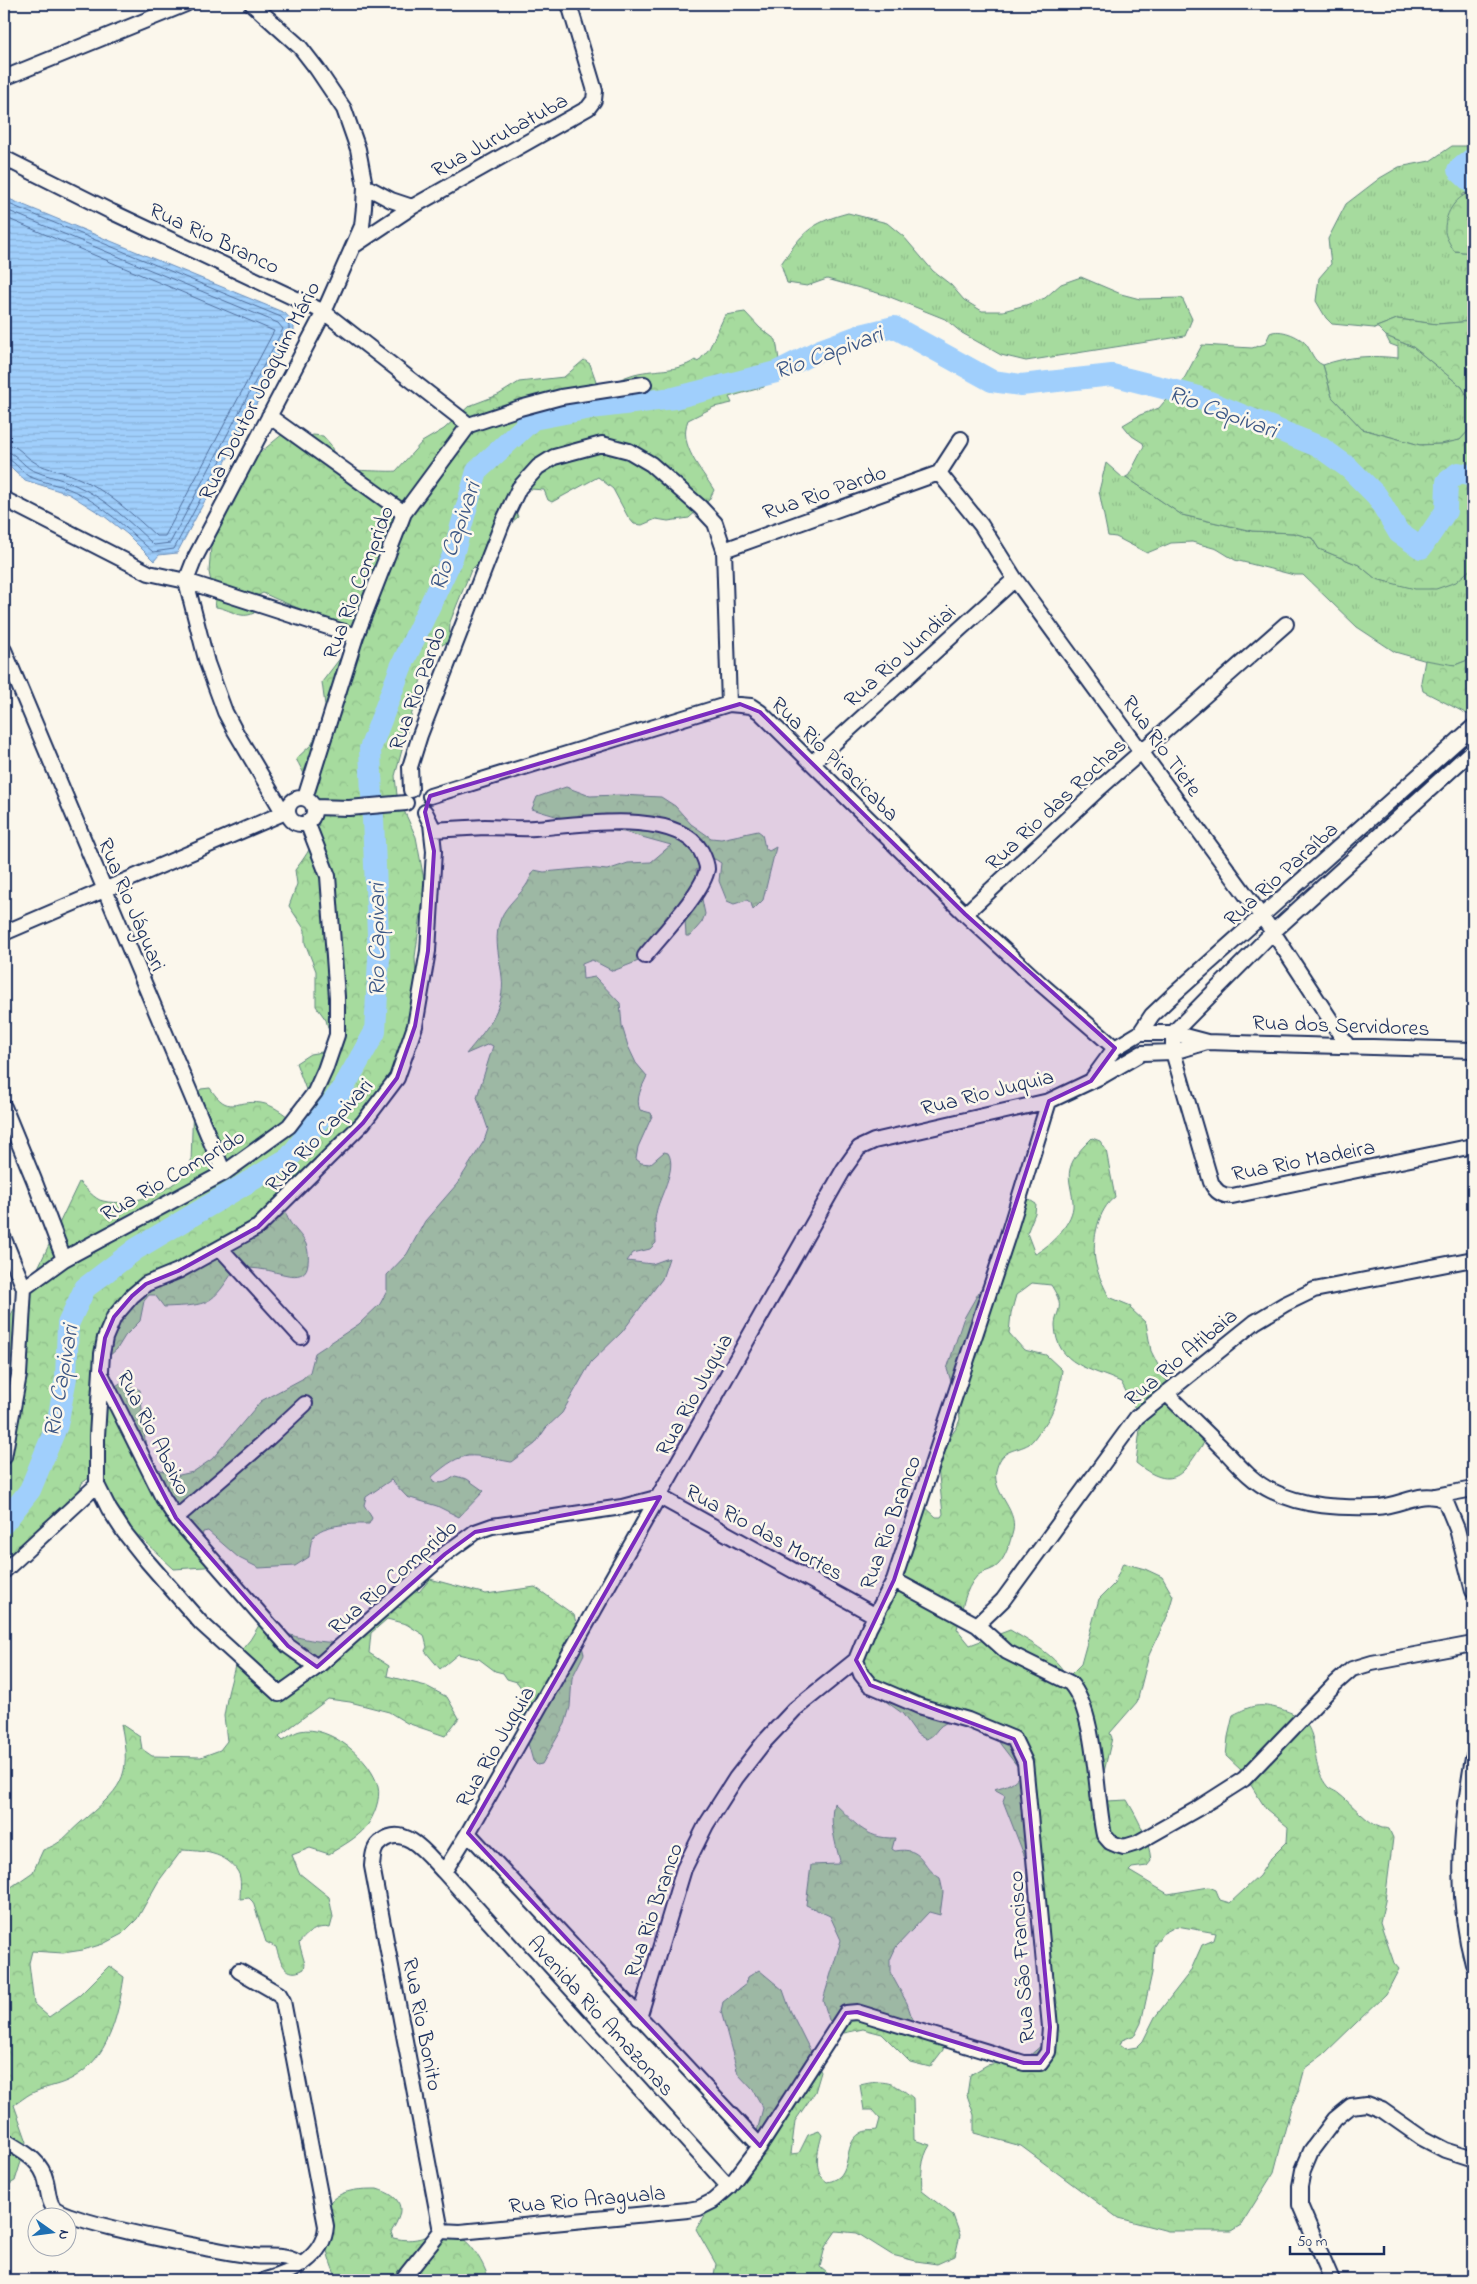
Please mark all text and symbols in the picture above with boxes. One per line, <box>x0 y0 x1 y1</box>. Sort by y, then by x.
street label: Rua Jurubatuba <box>426 86 574 187</box>
street label: Rua Rio Branco <box>143 195 284 284</box>
street label: Rua Doutor Joaquim Mário <box>191 276 330 507</box>
water label: Rio Capivari <box>770 318 891 390</box>
water label: Rio Capivari <box>1163 377 1284 450</box>
street label: Rua Rio Pardo <box>759 458 891 530</box>
water label: Rio Capivari <box>421 475 492 596</box>
street label: Rua Rio Comprido <box>316 502 404 665</box>
street label: Rua Rio Jundiai <box>838 598 964 716</box>
street label: Rua Rio Pardo <box>382 623 456 755</box>
street label: Rua Rio Tiete <box>1113 689 1209 804</box>
street label: Rua Rio Piracicaba <box>762 690 905 830</box>
street label: Rua Rio das Rochas <box>979 731 1135 879</box>
street label: Rua Rio Paraíba <box>1218 815 1346 935</box>
street label: Rua Rio Jáguari <box>87 834 173 977</box>
water label: Rio Capivari <box>361 881 396 997</box>
street label: Rua dos Servidores <box>1252 1008 1430 1046</box>
street label: Rua Rio Juquia <box>918 1062 1058 1126</box>
street label: Rua Rio Capivari <box>259 1072 382 1200</box>
street label: Rua Rio Comprido <box>95 1122 252 1231</box>
street label: Rua Rio Madeira <box>1229 1132 1378 1192</box>
street label: Rua Rio Atibaia <box>1118 1301 1246 1415</box>
water label: Rio Capivari <box>35 1320 90 1440</box>
street label: Rua Rio Juquia <box>649 1328 743 1463</box>
street label: Rua Rio Abaixo <box>107 1365 198 1502</box>
street label: Rua Rio Branco <box>853 1451 931 1595</box>
street label: Rua Rio das Mortes <box>679 1477 848 1590</box>
street label: Rua Rio Comprido <box>322 1513 466 1644</box>
street label: Rua Rio Juquia <box>449 1681 544 1814</box>
street label: Rua Rio Branco <box>617 1839 693 1983</box>
street label: Rua São Francisco <box>1001 1870 1045 2044</box>
street label: Avenida Rio Amazonas <box>519 1929 681 2105</box>
street label: Rua Rio Bonito <box>392 1955 450 2094</box>
street label: Rua Rio Araguala <box>508 2178 667 2225</box>
north arrow <box>28 2206 78 2256</box>
scale bar <box>1290 2224 1383 2256</box>
text: N <box>52 2228 74 2242</box>
text: 50 m <box>1297 2231 1328 2253</box>

